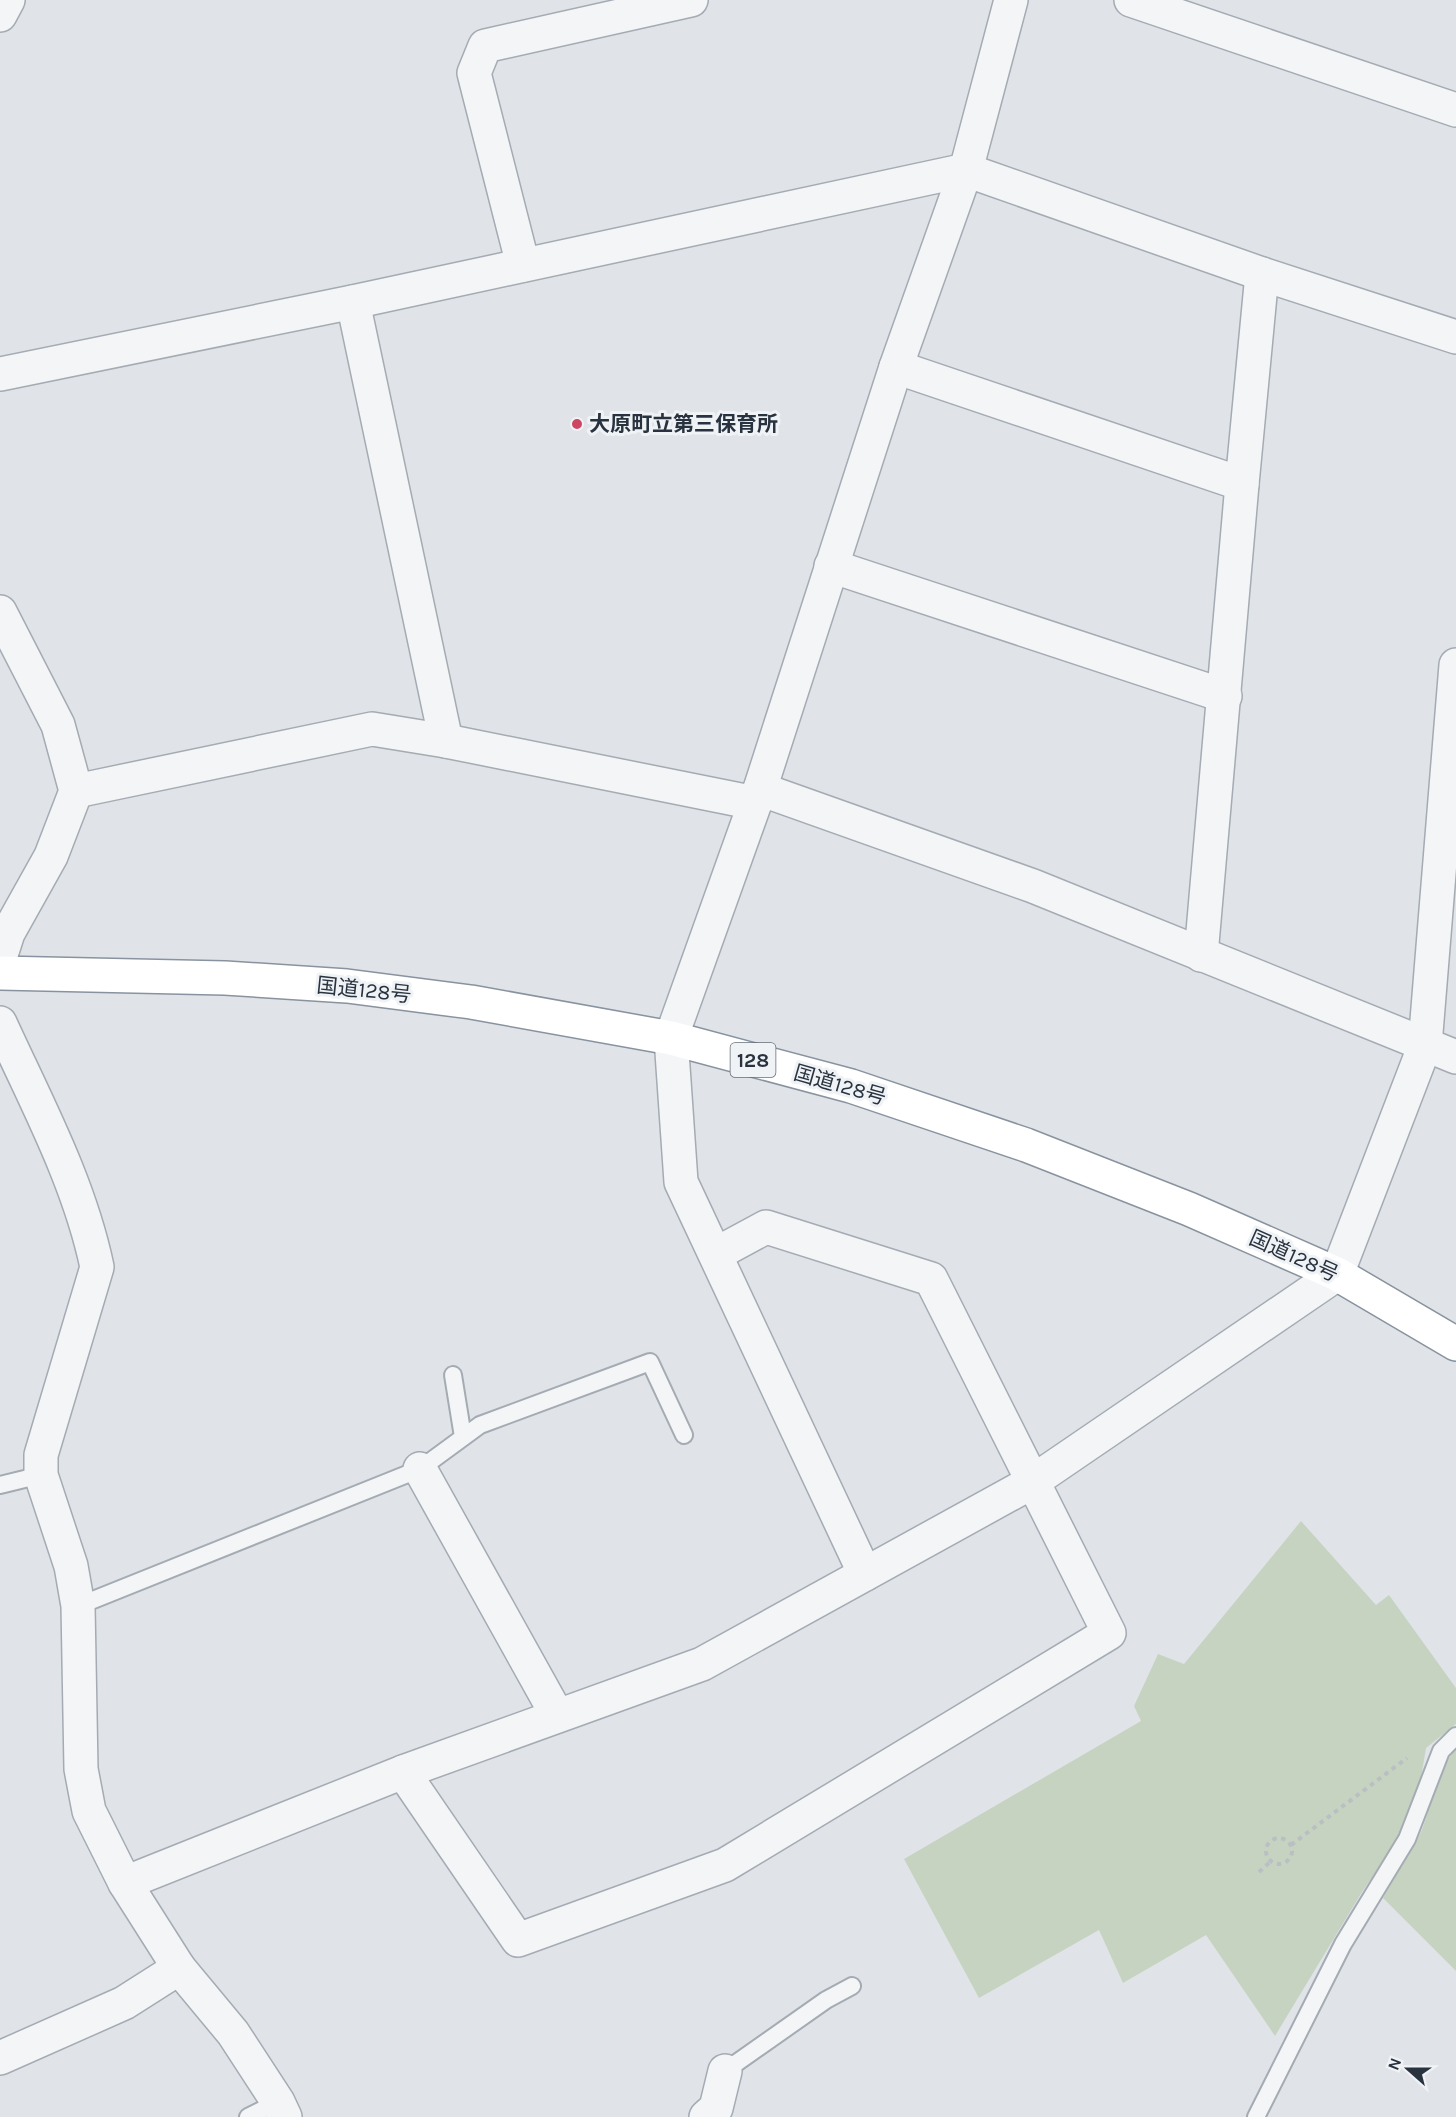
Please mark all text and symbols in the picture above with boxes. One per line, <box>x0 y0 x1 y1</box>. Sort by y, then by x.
place label: 大原町立第三保育所 <box>589 412 778 436</box>
marker: 大原町立第三保育所 <box>570 417 584 431</box>
street label: 国道128号 <box>315 973 413 1007</box>
road number: 128 <box>730 1043 776 1077</box>
street label: 国道128号 <box>791 1060 889 1110</box>
street label: 国道128号 <box>1246 1226 1342 1286</box>
north arrow <box>1378 2039 1438 2099</box>
text: N <box>1384 2055 1405 2073</box>

